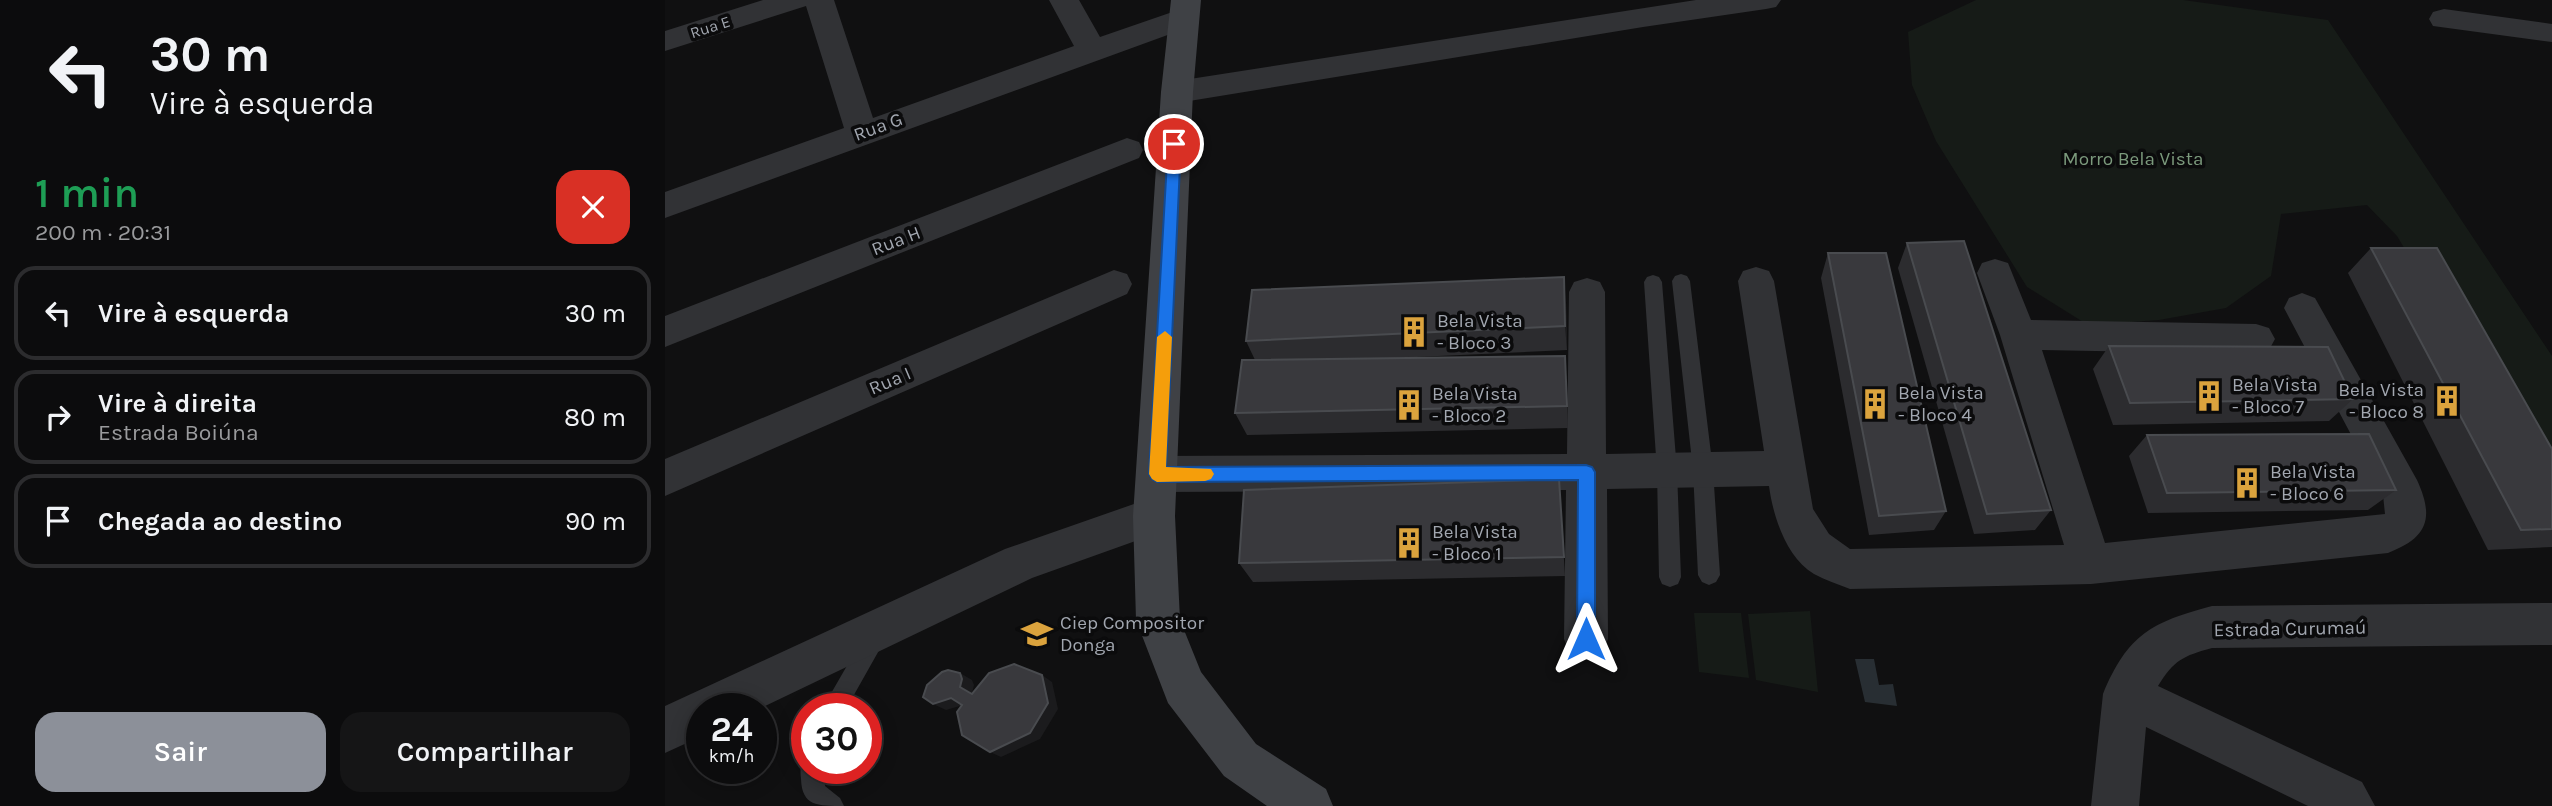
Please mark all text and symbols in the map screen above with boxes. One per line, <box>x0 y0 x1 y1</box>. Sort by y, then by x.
street label: Rua E <box>688 12 732 42</box>
text: 30 m <box>150 26 270 83</box>
icon: left <box>35 28 126 119</box>
text: Vire à esquerda <box>150 85 374 122</box>
street label: Rua G <box>851 108 905 146</box>
pin <box>1144 114 1204 174</box>
icon: arrive <box>1155 125 1193 163</box>
park label: Morro Bela Vista <box>2063 148 2203 170</box>
text: 1 min <box>35 168 139 218</box>
button: close <box>556 170 630 244</box>
text: 200 m · 20:31 <box>35 219 171 246</box>
street label: Rua H <box>868 222 924 260</box>
icon: left <box>39 294 77 332</box>
text: Vire à esquerda <box>98 298 289 329</box>
text: 30 m <box>565 298 626 329</box>
place label: Bela Vista - Bloco 3 <box>1437 310 1523 354</box>
building icon: Bela Vista - Bloco 3 <box>1397 315 1431 349</box>
street label: Rua I <box>866 362 914 400</box>
place label: Bela Vista - Bloco 7 <box>2232 374 2318 418</box>
building icon: Bela Vista - Bloco 7 <box>2192 379 2226 413</box>
place label: Bela Vista - Bloco 8 <box>2338 379 2424 423</box>
place label: Bela Vista - Bloco 4 <box>1898 382 1984 426</box>
place label: Bela Vista - Bloco 2 <box>1432 383 1518 427</box>
building icon: Bela Vista - Bloco 8 <box>2430 384 2464 418</box>
building icon: Bela Vista - Bloco 4 <box>1858 387 1892 421</box>
text: Vire à direita <box>98 388 257 419</box>
building icon: Bela Vista - Bloco 2 <box>1392 388 1426 422</box>
icon: right <box>39 398 77 436</box>
text: 80 m <box>564 402 626 433</box>
text: Estrada Boiúna <box>98 419 259 446</box>
place label: Bela Vista - Bloco 6 <box>2270 461 2356 505</box>
building icon: Bela Vista - Bloco 6 <box>2230 466 2264 500</box>
icon: arrive <box>39 502 77 540</box>
text: Chegada ao destino <box>98 506 342 537</box>
text: 90 m <box>565 506 626 537</box>
place label: Bela Vista - Bloco 1 <box>1432 521 1518 565</box>
building icon: Bela Vista - Bloco 1 <box>1392 526 1426 560</box>
position arrow <box>1549 602 1623 676</box>
place label: Ciep Compositor Donga <box>1060 612 1204 656</box>
school or university icon: Ciep Compositor Donga <box>1020 617 1054 651</box>
street label: Estrada Curumaú <box>2213 617 2367 641</box>
speed limit sign: 30 <box>791 693 882 784</box>
text: 24 <box>711 709 753 750</box>
button: Sair <box>35 712 326 792</box>
button: Compartilhar <box>340 712 630 792</box>
text: km/h <box>709 745 754 767</box>

